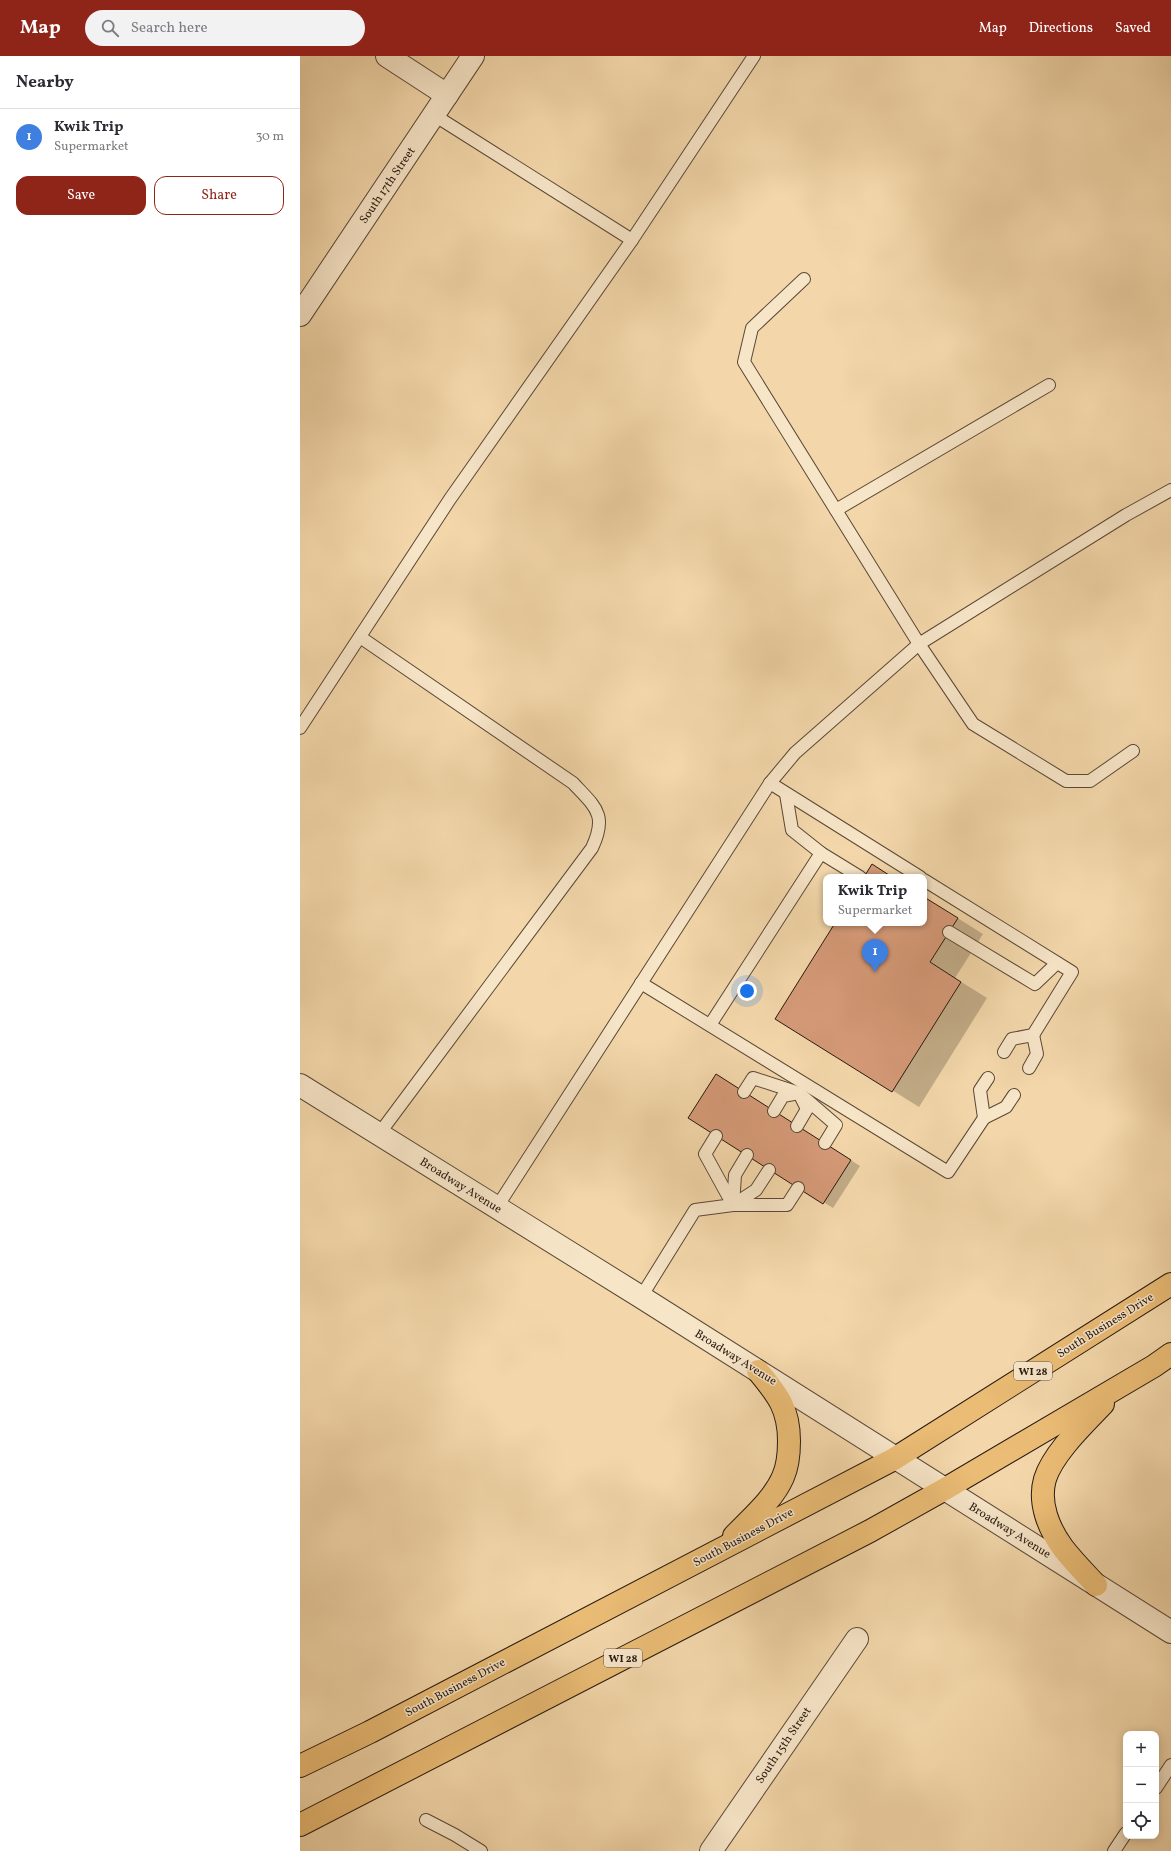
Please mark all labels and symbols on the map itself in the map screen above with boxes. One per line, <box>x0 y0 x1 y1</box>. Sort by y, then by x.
street label: South 17th Street <box>356 144 419 227</box>
pin: 1 <box>862 939 888 972</box>
your location <box>737 981 757 1001</box>
street label: Broadway Avenue <box>416 1154 505 1218</box>
street label: South Business Drive <box>1054 1289 1157 1362</box>
street label: Broadway Avenue <box>691 1326 780 1390</box>
road number: WI 28 <box>1014 1362 1052 1380</box>
street label: Broadway Avenue <box>965 1499 1054 1563</box>
street label: South Business Drive <box>691 1505 797 1571</box>
road number: WI 28 <box>604 1649 642 1667</box>
street label: South Business Drive <box>403 1655 509 1721</box>
street label: South 15th Street <box>752 1704 815 1787</box>

